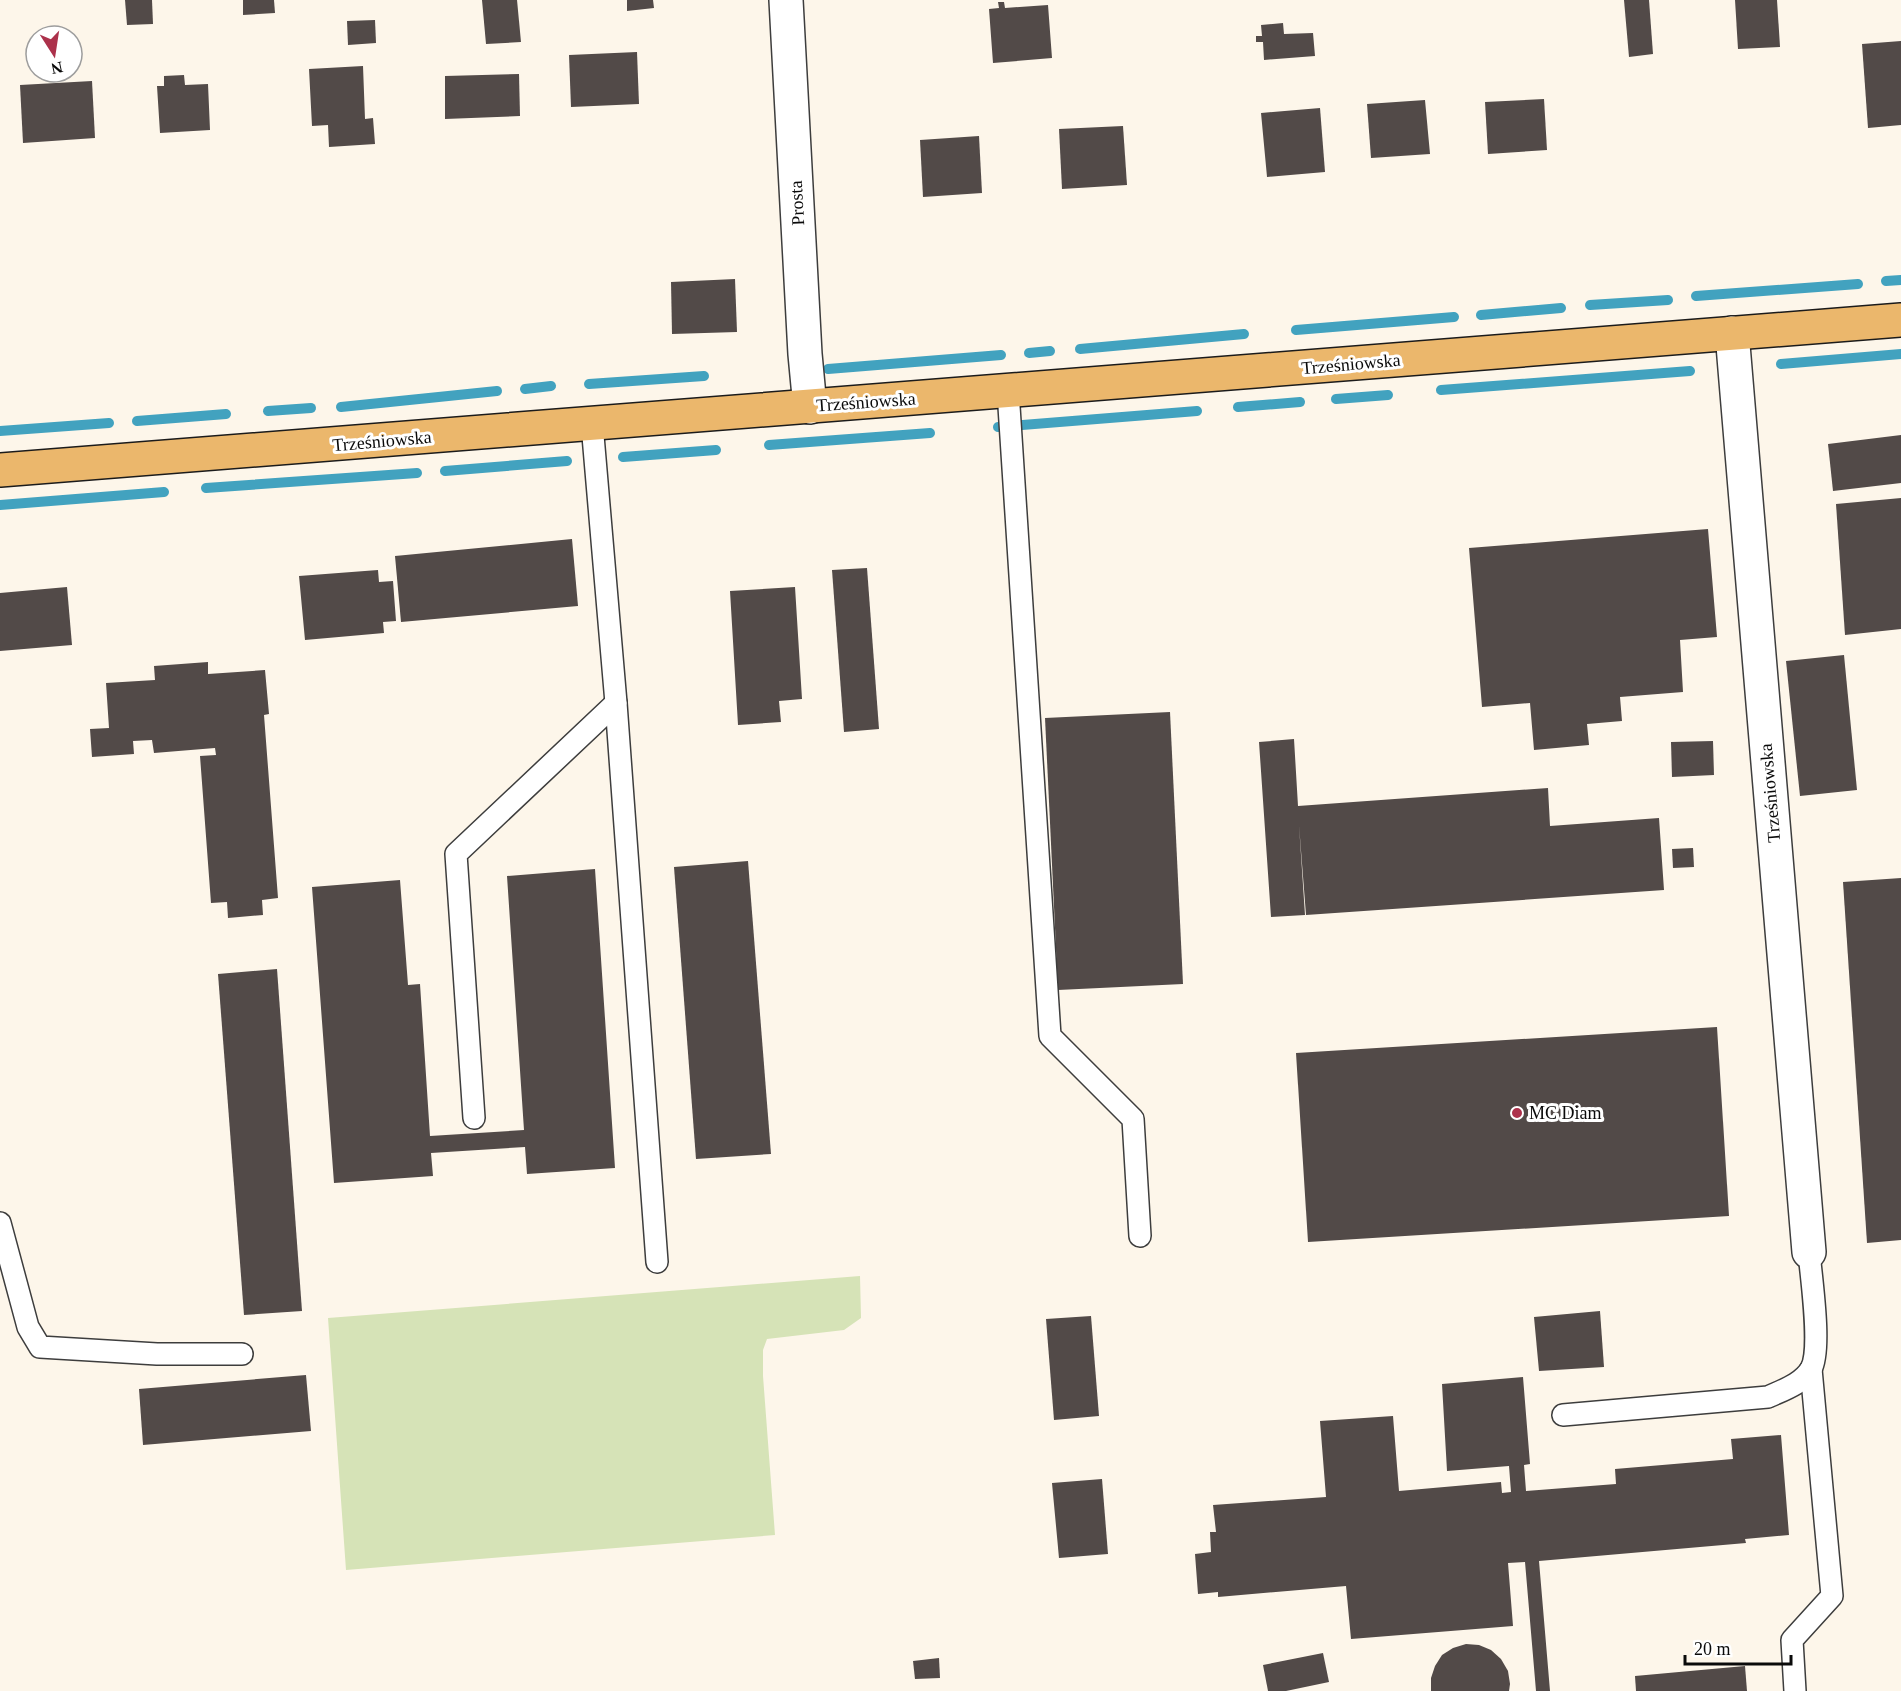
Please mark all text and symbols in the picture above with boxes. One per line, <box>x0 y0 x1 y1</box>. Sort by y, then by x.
north arrow <box>24 24 84 84</box>
text: N <box>49 59 64 78</box>
street label: Prosta <box>786 180 808 226</box>
street label: Trześniowska <box>1301 350 1401 378</box>
street label: Trześniowska <box>816 389 916 415</box>
street label: Trześniowska <box>332 427 432 455</box>
street label: Trześniowska <box>1756 743 1784 843</box>
place label: MC Diam <box>1529 1103 1602 1123</box>
marker: MC Diam <box>1510 1106 1524 1120</box>
scale bar <box>1685 1628 1792 1666</box>
text: 20 m <box>1694 1639 1731 1659</box>

